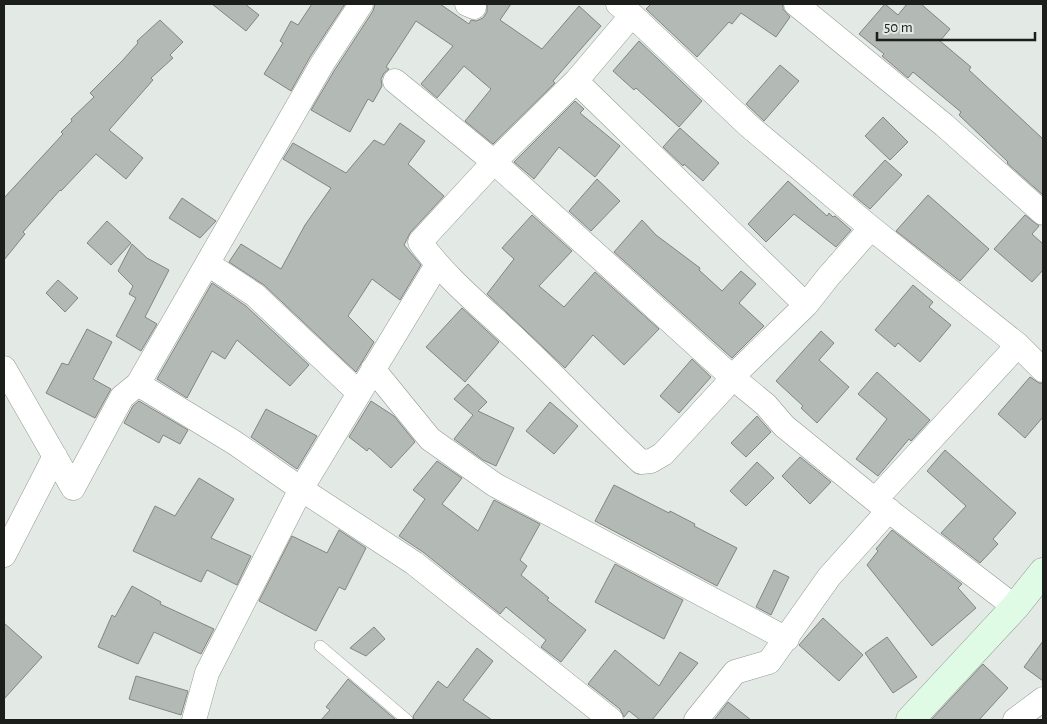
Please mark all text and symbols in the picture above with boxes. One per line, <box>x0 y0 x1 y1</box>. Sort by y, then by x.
scale bar <box>877 10 1034 42</box>
text: 50 m <box>884 20 913 35</box>

